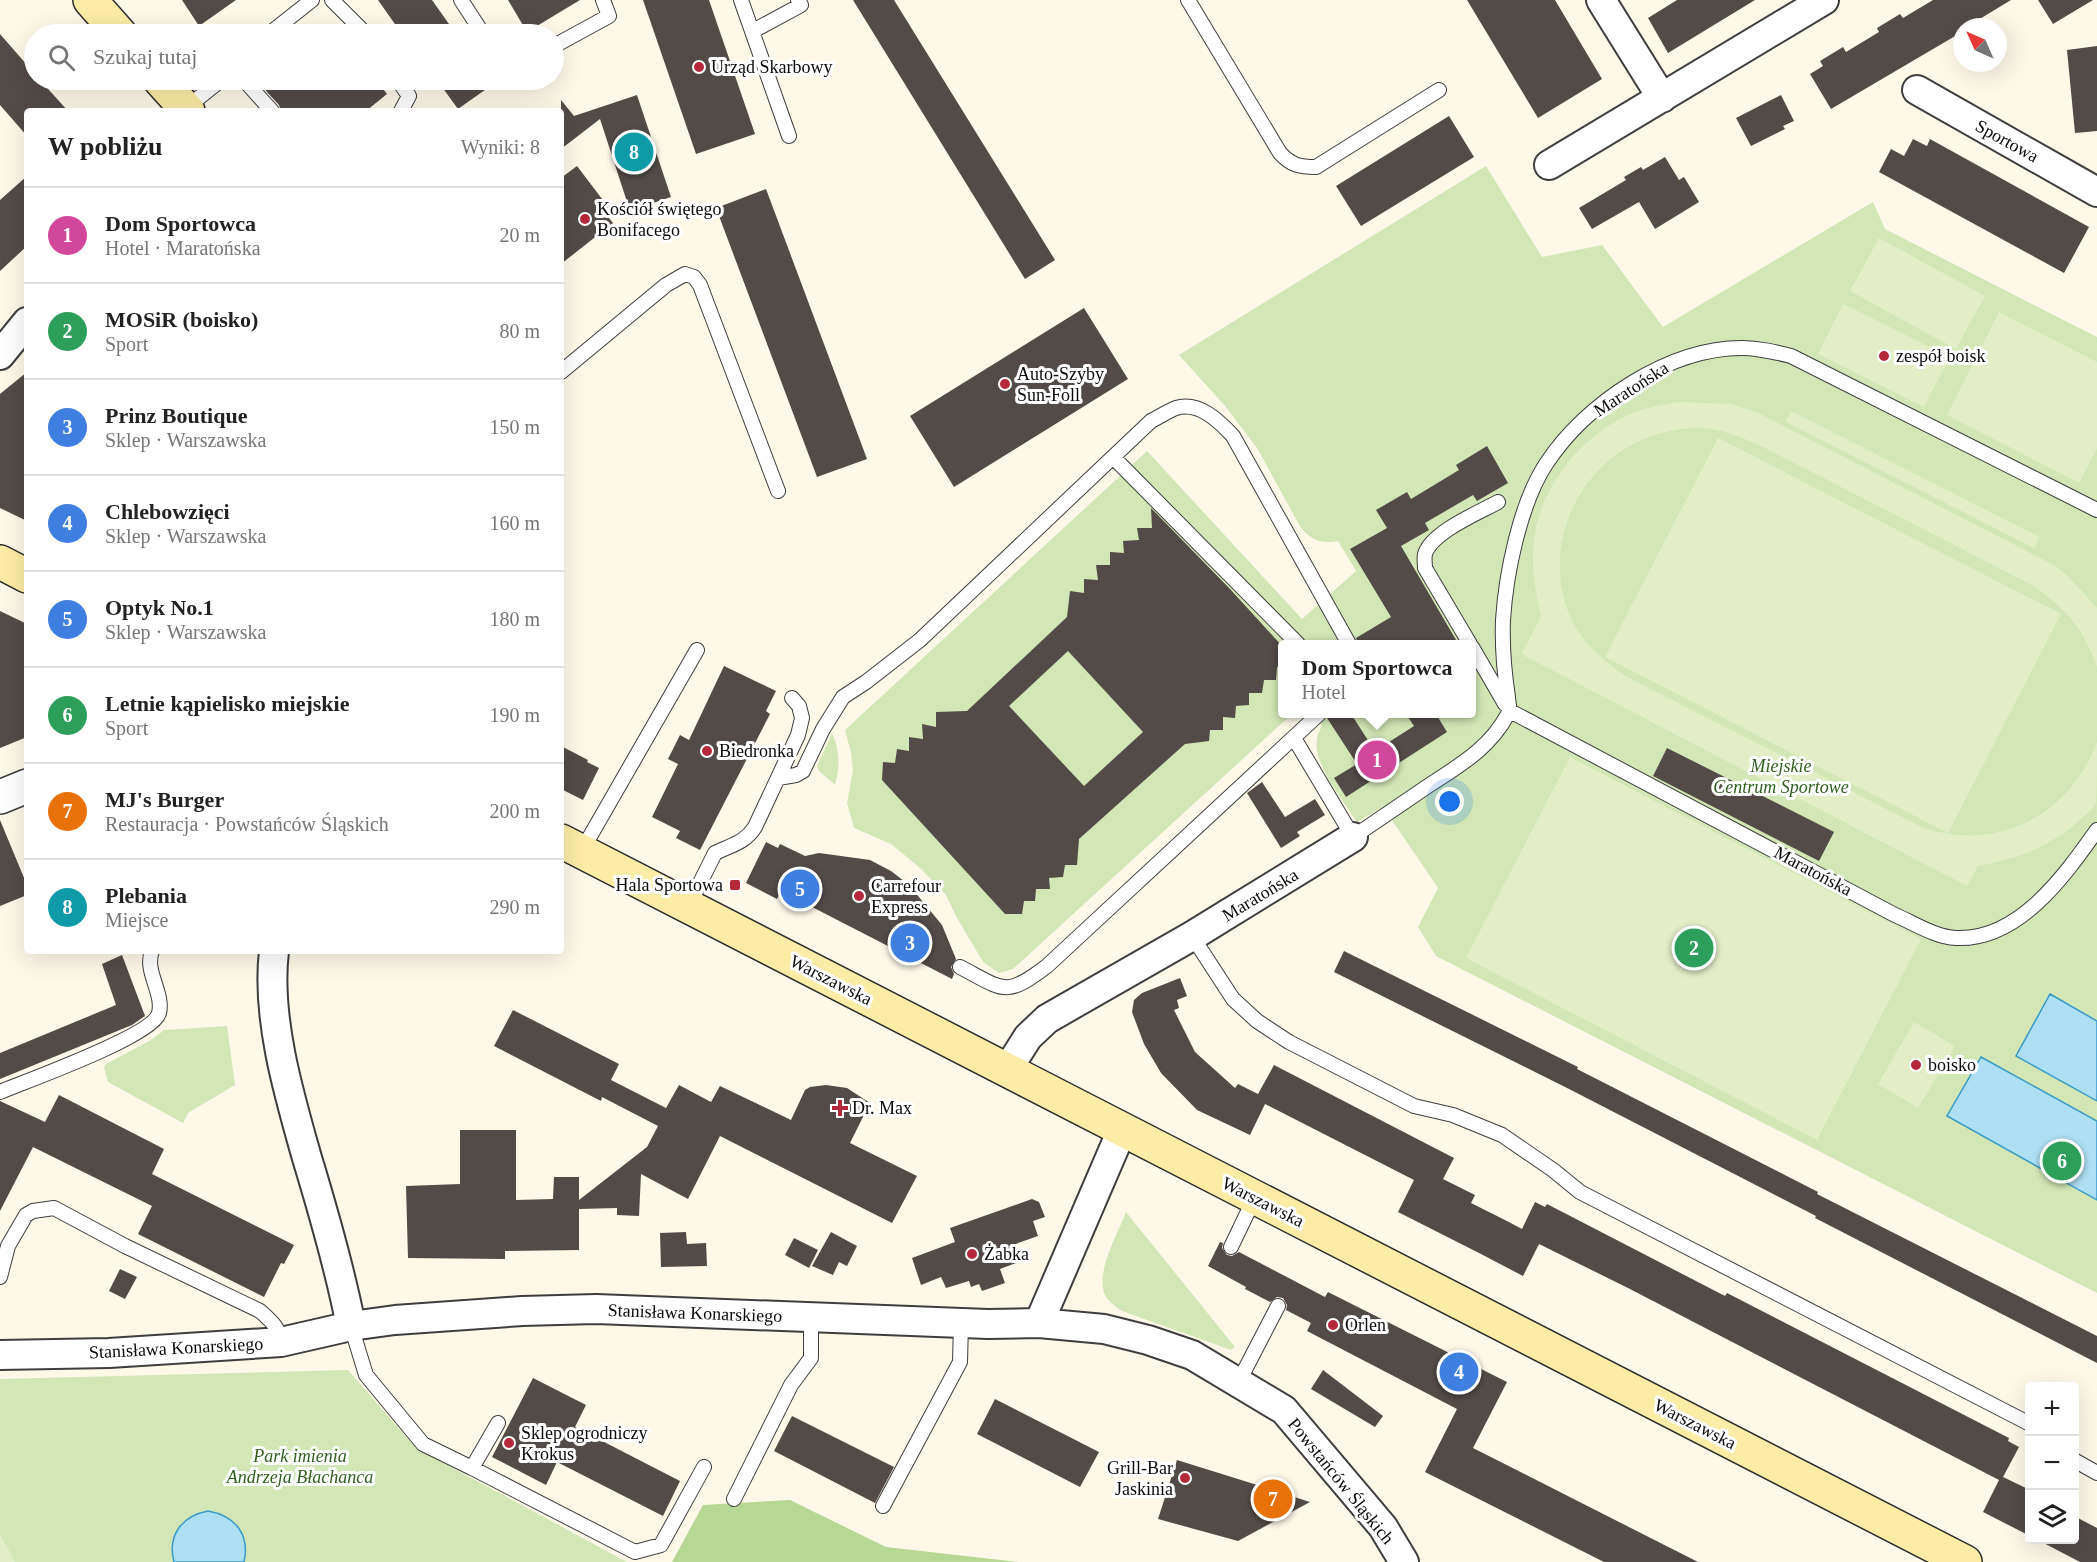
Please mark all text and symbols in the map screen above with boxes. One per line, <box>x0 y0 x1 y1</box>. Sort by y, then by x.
north arrow <box>1953 18 2007 72</box>
search box <box>24 24 564 90</box>
icon: search <box>45 41 78 74</box>
text: Szukaj tutaj <box>93 44 197 69</box>
place label: Urząd Skarbowy <box>711 57 832 77</box>
marker: Urząd Skarbowy <box>692 60 706 74</box>
street label: Sportowa <box>1972 116 2042 166</box>
pin: 8 <box>614 130 654 174</box>
text: W pobliżu <box>48 132 162 161</box>
text: Wyniki: 8 <box>461 136 540 158</box>
place label: Kościół świętego Bonifacego <box>597 199 721 240</box>
text: Dom Sportowca <box>105 211 256 236</box>
marker: Kościół świętego Bonifacego <box>578 212 592 226</box>
text: 1 <box>63 224 73 246</box>
text: 20 m <box>499 224 540 246</box>
text: Hotel · Maratońska <box>105 237 261 259</box>
text: MOSiR (boisko) <box>105 307 258 332</box>
text: 2 <box>63 320 73 342</box>
text: 80 m <box>499 320 540 342</box>
text: Sport <box>105 333 148 355</box>
place label: zespół boisk <box>1896 346 1986 366</box>
marker: zespół boisk <box>1877 349 1891 363</box>
street label: Maratońska <box>1590 357 1672 421</box>
place label: Auto-Szyby Sun-Foll <box>1017 364 1104 405</box>
marker: Auto-Szyby Sun-Foll <box>998 377 1012 391</box>
text: Prinz Boutique <box>105 403 247 428</box>
text: 3 <box>63 416 73 438</box>
text: 150 m <box>489 416 540 438</box>
text: Sklep · Warszawska <box>105 429 266 451</box>
text: Chlebowzięci <box>105 499 230 524</box>
text: 4 <box>63 512 73 534</box>
text: 160 m <box>489 512 540 534</box>
text: Sklep · Warszawska <box>105 525 266 547</box>
text: Optyk No.1 <box>105 595 214 620</box>
text: 5 <box>63 608 73 630</box>
text: 180 m <box>489 608 540 630</box>
text: Sklep · Warszawska <box>105 621 266 643</box>
popup <box>1278 640 1476 718</box>
text: Dom Sportowca <box>1302 655 1452 680</box>
text: Hotel <box>1302 681 1346 703</box>
text: Letnie kąpielisko miejskie <box>105 691 349 716</box>
text: 6 <box>63 704 73 726</box>
text: 190 m <box>489 704 540 726</box>
text: Sport <box>105 717 148 739</box>
pin: 1 <box>1358 738 1396 783</box>
place label: Biedronka <box>719 741 794 761</box>
marker: Biedronka <box>700 744 714 758</box>
park label: Miejskie Centrum Sportowe <box>1713 756 1849 797</box>
text: MJ's Burger <box>105 787 224 812</box>
your location <box>1435 787 1464 816</box>
text: 7 <box>63 800 73 822</box>
text: 200 m <box>489 800 540 822</box>
text: Restauracja · Powstańców Śląskich <box>105 813 389 835</box>
street label: Maratońska <box>1771 842 1855 900</box>
street label: Maratońska <box>1218 865 1302 925</box>
pin: 5 <box>780 866 820 912</box>
place label: Hala Sportowa <box>616 875 723 895</box>
place label: Carrefour Express <box>871 876 941 917</box>
marker: Hala Sportowa <box>728 878 742 892</box>
text: Plebania <box>105 883 187 908</box>
marker: Carrefour Express <box>852 889 866 903</box>
text: 8 <box>63 896 73 918</box>
text: 290 m <box>489 896 540 918</box>
text: Miejsce <box>105 909 168 931</box>
pin: 3 <box>890 920 930 966</box>
pin: 2 <box>1674 926 1714 970</box>
street label: Warszawska <box>787 951 875 1009</box>
place label: boisko <box>1928 1055 1976 1075</box>
marker: boisko <box>1909 1058 1923 1072</box>
place label: Dr. Max <box>852 1098 912 1118</box>
marker: Dr. Max <box>833 1101 847 1115</box>
pin: 6 <box>2042 1138 2082 1184</box>
street label: Warszawska <box>1219 1173 1307 1231</box>
place label: Żabka <box>984 1244 1029 1264</box>
marker: Żabka <box>965 1247 979 1261</box>
street label: Stanisława Konarskiego <box>607 1300 783 1326</box>
place label: Orlen <box>1345 1315 1386 1335</box>
marker: Orlen <box>1326 1318 1340 1332</box>
street label: Stanisława Konarskiego <box>88 1333 264 1363</box>
pin: 4 <box>1440 1350 1478 1394</box>
map controls <box>2025 1382 2079 1544</box>
button: + <box>2025 1382 2079 1436</box>
street label: Warszawska <box>1651 1395 1739 1453</box>
street label: Powstańców Śląskich <box>1284 1413 1399 1548</box>
place label: Sklep ogrodniczy Krokus <box>521 1423 647 1464</box>
marker: Sklep ogrodniczy Krokus <box>502 1436 516 1450</box>
button: − <box>2025 1436 2079 1490</box>
park label: Park imienia Andrzeja Błachanca <box>226 1446 373 1487</box>
place label: Grill-Bar Jaskinia <box>1107 1458 1173 1499</box>
marker: Grill-Bar Jaskinia <box>1178 1471 1192 1485</box>
pin: 7 <box>1254 1476 1292 1522</box>
button: layers <box>2025 1490 2079 1544</box>

